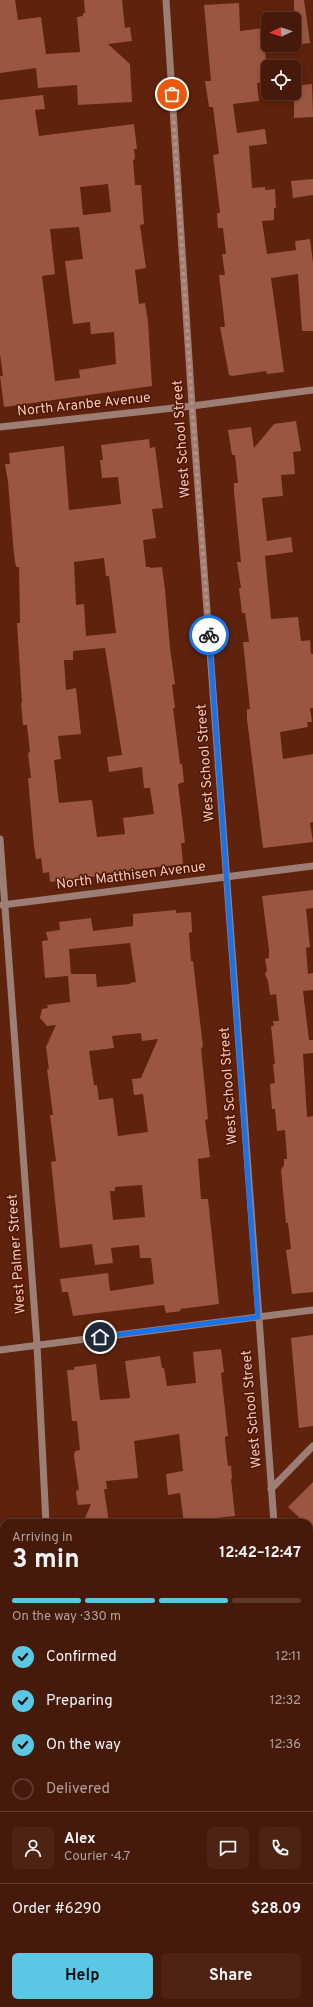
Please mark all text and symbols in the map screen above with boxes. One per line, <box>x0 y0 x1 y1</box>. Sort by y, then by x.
north arrow <box>261 12 301 52</box>
map controls <box>261 12 301 100</box>
button: locate <box>261 60 301 100</box>
pin <box>155 77 189 111</box>
icon: bag <box>161 83 183 105</box>
street label: West School Street <box>169 379 195 499</box>
street label: North Aranbe Avenue <box>16 390 152 420</box>
courier <box>189 615 229 655</box>
icon: bike <box>198 624 220 646</box>
street label: West School Street <box>193 703 219 823</box>
street label: North Matthisen Avenue <box>55 858 207 894</box>
street label: West School Street <box>216 1026 242 1146</box>
street label: West Palmer Street <box>4 1193 30 1315</box>
pin <box>83 1320 117 1354</box>
icon: home <box>89 1326 111 1348</box>
street label: West School Street <box>238 1349 266 1469</box>
text: Arriving in <box>12 1530 73 1546</box>
text: 3 min <box>12 1544 80 1577</box>
text: 12:42–12:47 <box>219 1544 301 1563</box>
text: On the way · 330 m <box>12 1609 121 1625</box>
icon: check <box>12 1646 34 1668</box>
text: Confirmed <box>46 1648 117 1667</box>
text: 12:11 <box>276 1649 301 1665</box>
icon: check <box>12 1690 34 1712</box>
text: Preparing <box>46 1692 113 1711</box>
text: 12:32 <box>270 1693 301 1709</box>
icon: check <box>12 1734 34 1756</box>
text: On the way <box>46 1736 121 1755</box>
text: 12:36 <box>270 1737 301 1753</box>
text: Delivered <box>46 1780 110 1799</box>
button: person <box>12 1827 54 1869</box>
button: chat <box>207 1827 249 1869</box>
button: phone <box>259 1827 301 1869</box>
text: Alex <box>64 1830 96 1849</box>
text: Courier · 4.7 <box>64 1849 130 1865</box>
text: Order #6290 <box>12 1900 101 1919</box>
text: $28.09 <box>251 1900 301 1919</box>
button: Help <box>12 1953 153 1999</box>
button: Share <box>161 1953 301 1999</box>

